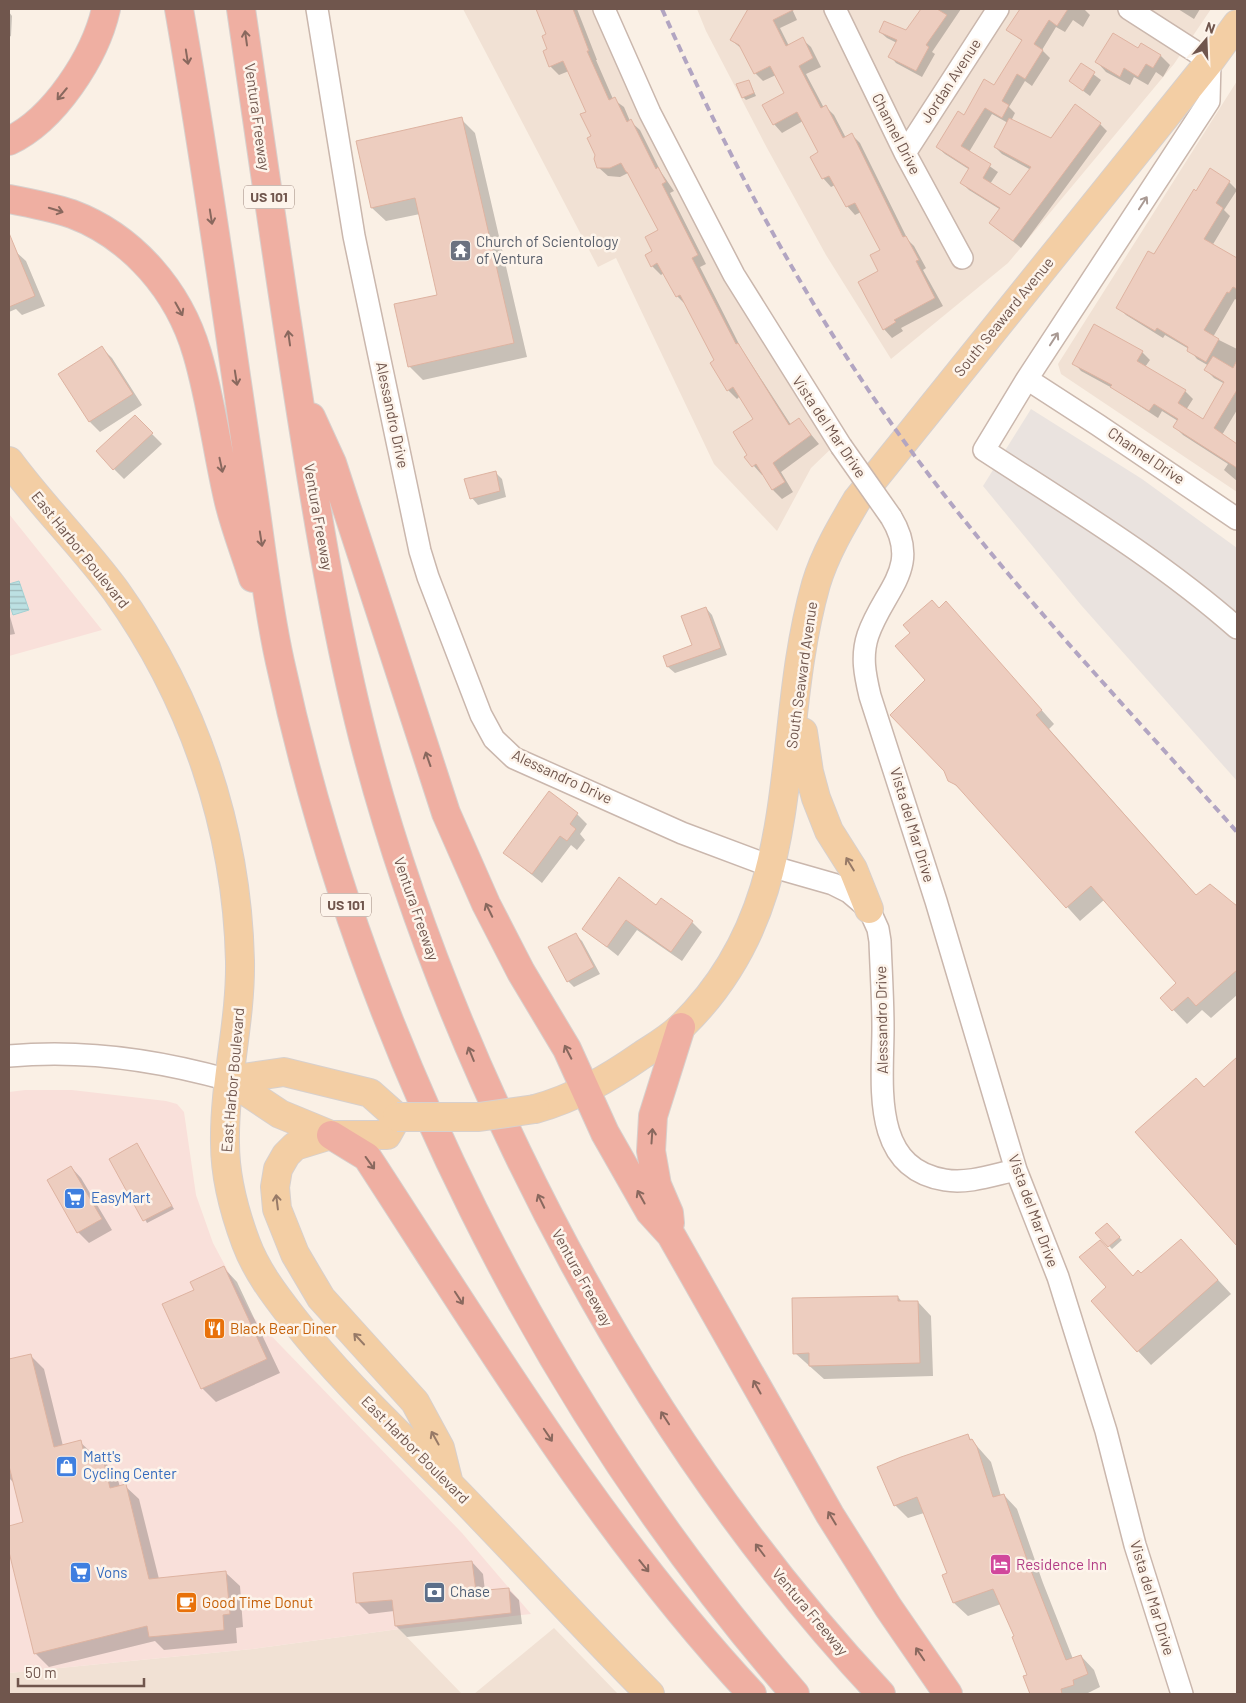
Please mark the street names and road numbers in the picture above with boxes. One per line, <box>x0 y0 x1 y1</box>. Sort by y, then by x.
street label: Jordan Avenue <box>916 35 984 126</box>
street label: Ventura Freeway <box>242 62 274 172</box>
street label: Channel Drive <box>869 90 925 177</box>
road number: US 101 <box>244 186 294 208</box>
street label: South Seaward Avenue <box>950 253 1057 380</box>
street label: Alessandro Drive <box>373 360 413 470</box>
street label: Vista del Mar Drive <box>789 372 871 481</box>
street label: Channel Drive <box>1105 423 1188 487</box>
street label: Ventura Freeway <box>301 462 337 572</box>
street label: East Harbor Boulevard <box>28 487 133 611</box>
street label: South Seaward Avenue <box>782 600 820 750</box>
street label: Alessandro Drive <box>509 745 615 807</box>
street label: Vista del Mar Drive <box>887 765 939 884</box>
street label: Ventura Freeway <box>391 854 443 963</box>
road number: US 101 <box>321 894 371 916</box>
street label: Alessandro Drive <box>871 966 891 1074</box>
street label: East Harbor Boulevard <box>217 1007 247 1153</box>
street label: Vista del Mar Drive <box>1005 1152 1063 1270</box>
street label: Ventura Freeway <box>549 1226 617 1329</box>
street label: East Harbor Boulevard <box>358 1392 473 1507</box>
street label: Vista del Mar Drive <box>1127 1538 1179 1657</box>
street label: Ventura Freeway <box>769 1564 853 1659</box>

